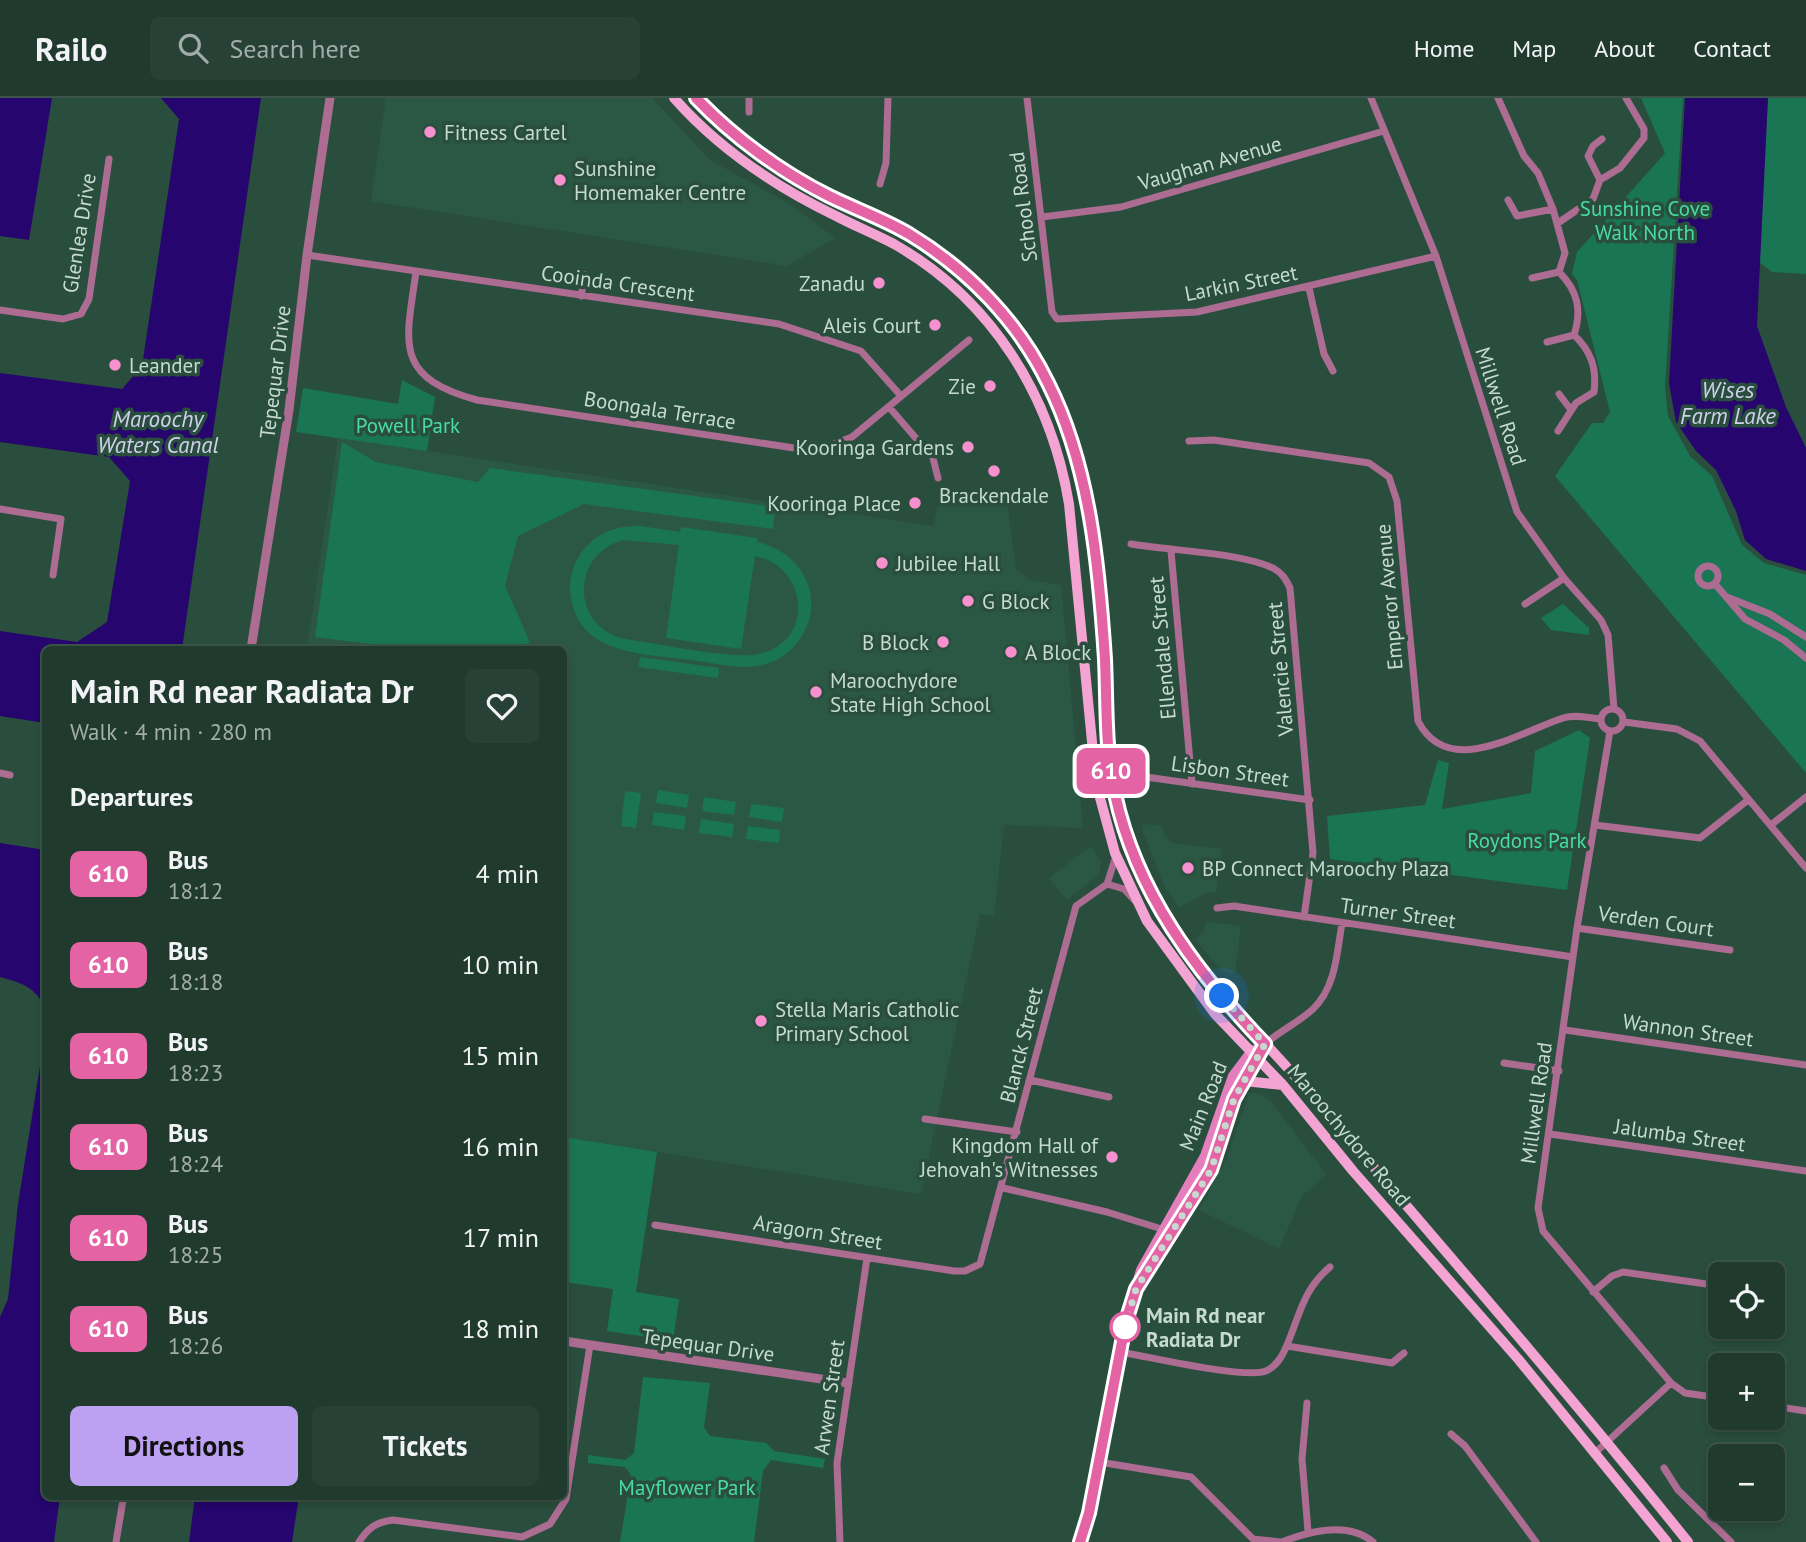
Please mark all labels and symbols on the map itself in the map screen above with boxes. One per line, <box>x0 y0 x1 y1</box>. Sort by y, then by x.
place label: Fitness Cartel <box>444 119 567 146</box>
marker: Fitness Cartel <box>422 124 438 140</box>
street label: Vaughan Avenue <box>1134 130 1285 197</box>
street label: School Road <box>1003 150 1043 264</box>
place label: Sunshine Homemaker Centre <box>574 155 746 206</box>
street label: Glenlea Drive <box>56 171 102 295</box>
marker: Sunshine Homemaker Centre <box>552 172 568 188</box>
park label: Sunshine Cove Walk North <box>1580 195 1710 246</box>
street label: Cooinda Crescent <box>539 259 697 307</box>
street label: Larkin Street <box>1182 259 1300 307</box>
place label: Zanadu <box>799 270 865 297</box>
marker: Zanadu <box>871 275 887 291</box>
street label: Tepequar Drive <box>253 304 297 440</box>
place label: Aleis Court <box>823 312 921 339</box>
marker: Aleis Court <box>927 317 943 333</box>
street label: Millwell Road <box>1469 343 1533 469</box>
place label: Leander <box>129 352 200 379</box>
marker: Leander <box>107 357 123 373</box>
place label: Zie <box>948 373 976 400</box>
water label: Wises Farm Lake <box>1680 375 1776 430</box>
marker: Zie <box>982 378 998 394</box>
street label: Boongala Terrace <box>582 385 738 435</box>
water label: Maroochy Waters Canal <box>97 404 219 459</box>
park label: Powell Park <box>356 412 460 439</box>
place label: Kooringa Gardens <box>795 434 954 461</box>
marker: Kooringa Gardens <box>960 439 976 455</box>
marker: Brackendale <box>986 463 1002 479</box>
place label: Brackendale <box>939 482 1049 509</box>
place label: Kooringa Place <box>767 490 901 517</box>
marker: Kooringa Place <box>907 495 923 511</box>
street label: Emperor Avenue <box>1369 523 1409 671</box>
place label: Jubilee Hall <box>895 550 1000 577</box>
marker: Jubilee Hall <box>874 555 890 571</box>
street label: Ellendale Street <box>1142 575 1182 721</box>
place label: G Block <box>982 588 1050 615</box>
marker: G Block <box>960 593 976 609</box>
street label: Valencie Street <box>1261 601 1299 738</box>
place label: B Block <box>862 629 929 656</box>
marker: B Block <box>935 634 951 650</box>
place label: A Block <box>1025 639 1091 666</box>
marker: A Block <box>1003 644 1019 660</box>
place label: Maroochydore State High School <box>830 667 991 718</box>
marker: Maroochydore State High School <box>808 684 824 700</box>
line badge: 610 <box>1071 748 1151 794</box>
street label: Lisbon Street <box>1169 749 1291 793</box>
park label: Roydons Park <box>1467 827 1587 854</box>
place label: BP Connect Maroochy Plaza <box>1202 855 1449 882</box>
marker: BP Connect Maroochy Plaza <box>1180 860 1196 876</box>
street label: Turner Street <box>1338 892 1458 934</box>
street label: Verden Court <box>1596 899 1715 942</box>
your location <box>1204 978 1239 1013</box>
street label: Blanck Street <box>994 984 1048 1106</box>
place label: Stella Maris Catholic Primary School <box>775 996 959 1047</box>
street label: Wannon Street <box>1621 1007 1755 1053</box>
marker: Stella Maris Catholic Primary School <box>753 1013 769 1029</box>
street label: Millwell Road <box>1514 1040 1558 1166</box>
street label: Main Road <box>1173 1057 1233 1155</box>
street label: Maroochydore Road <box>1281 1058 1417 1212</box>
street label: Jalumba Street <box>1612 1112 1747 1158</box>
place label: Kingdom Hall of Jehovah's Witnesses <box>919 1132 1099 1183</box>
marker: Kingdom Hall of Jehovah's Witnesses <box>1104 1149 1120 1165</box>
street label: Aragorn Street <box>752 1208 884 1256</box>
place label: Main Rd near Radiata Dr <box>1146 1302 1265 1353</box>
marker: Main Rd near Radiata Dr <box>1110 1312 1140 1342</box>
street label: Tepequar Drive <box>640 1322 776 1368</box>
street label: Arwen Street <box>808 1338 850 1456</box>
park label: Mayflower Park <box>618 1474 756 1501</box>

